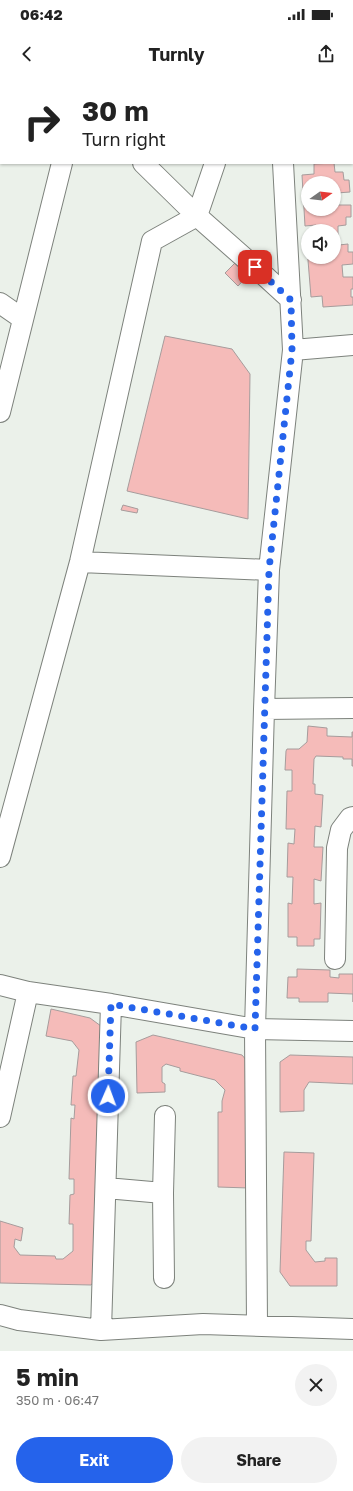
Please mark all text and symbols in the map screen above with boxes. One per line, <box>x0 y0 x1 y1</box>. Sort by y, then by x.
text: 06:42 <box>20 5 63 23</box>
icon: back <box>16 43 38 65</box>
text: Turnly <box>148 43 205 65</box>
icon: share <box>315 43 337 65</box>
text: 30 m <box>82 94 149 127</box>
icon: right <box>16 96 68 148</box>
text: Turn right <box>82 128 166 150</box>
north arrow <box>301 176 341 216</box>
map controls <box>301 176 341 264</box>
button: sound <box>301 224 341 264</box>
pin <box>238 250 272 284</box>
icon: arrive <box>244 256 266 278</box>
position arrow <box>87 1075 129 1117</box>
text: 5 min <box>16 1362 79 1391</box>
button: close <box>295 1364 337 1406</box>
text: 350 m · 06:47 <box>16 1392 99 1408</box>
button: Exit <box>16 1437 173 1483</box>
button: Share <box>181 1437 337 1483</box>

